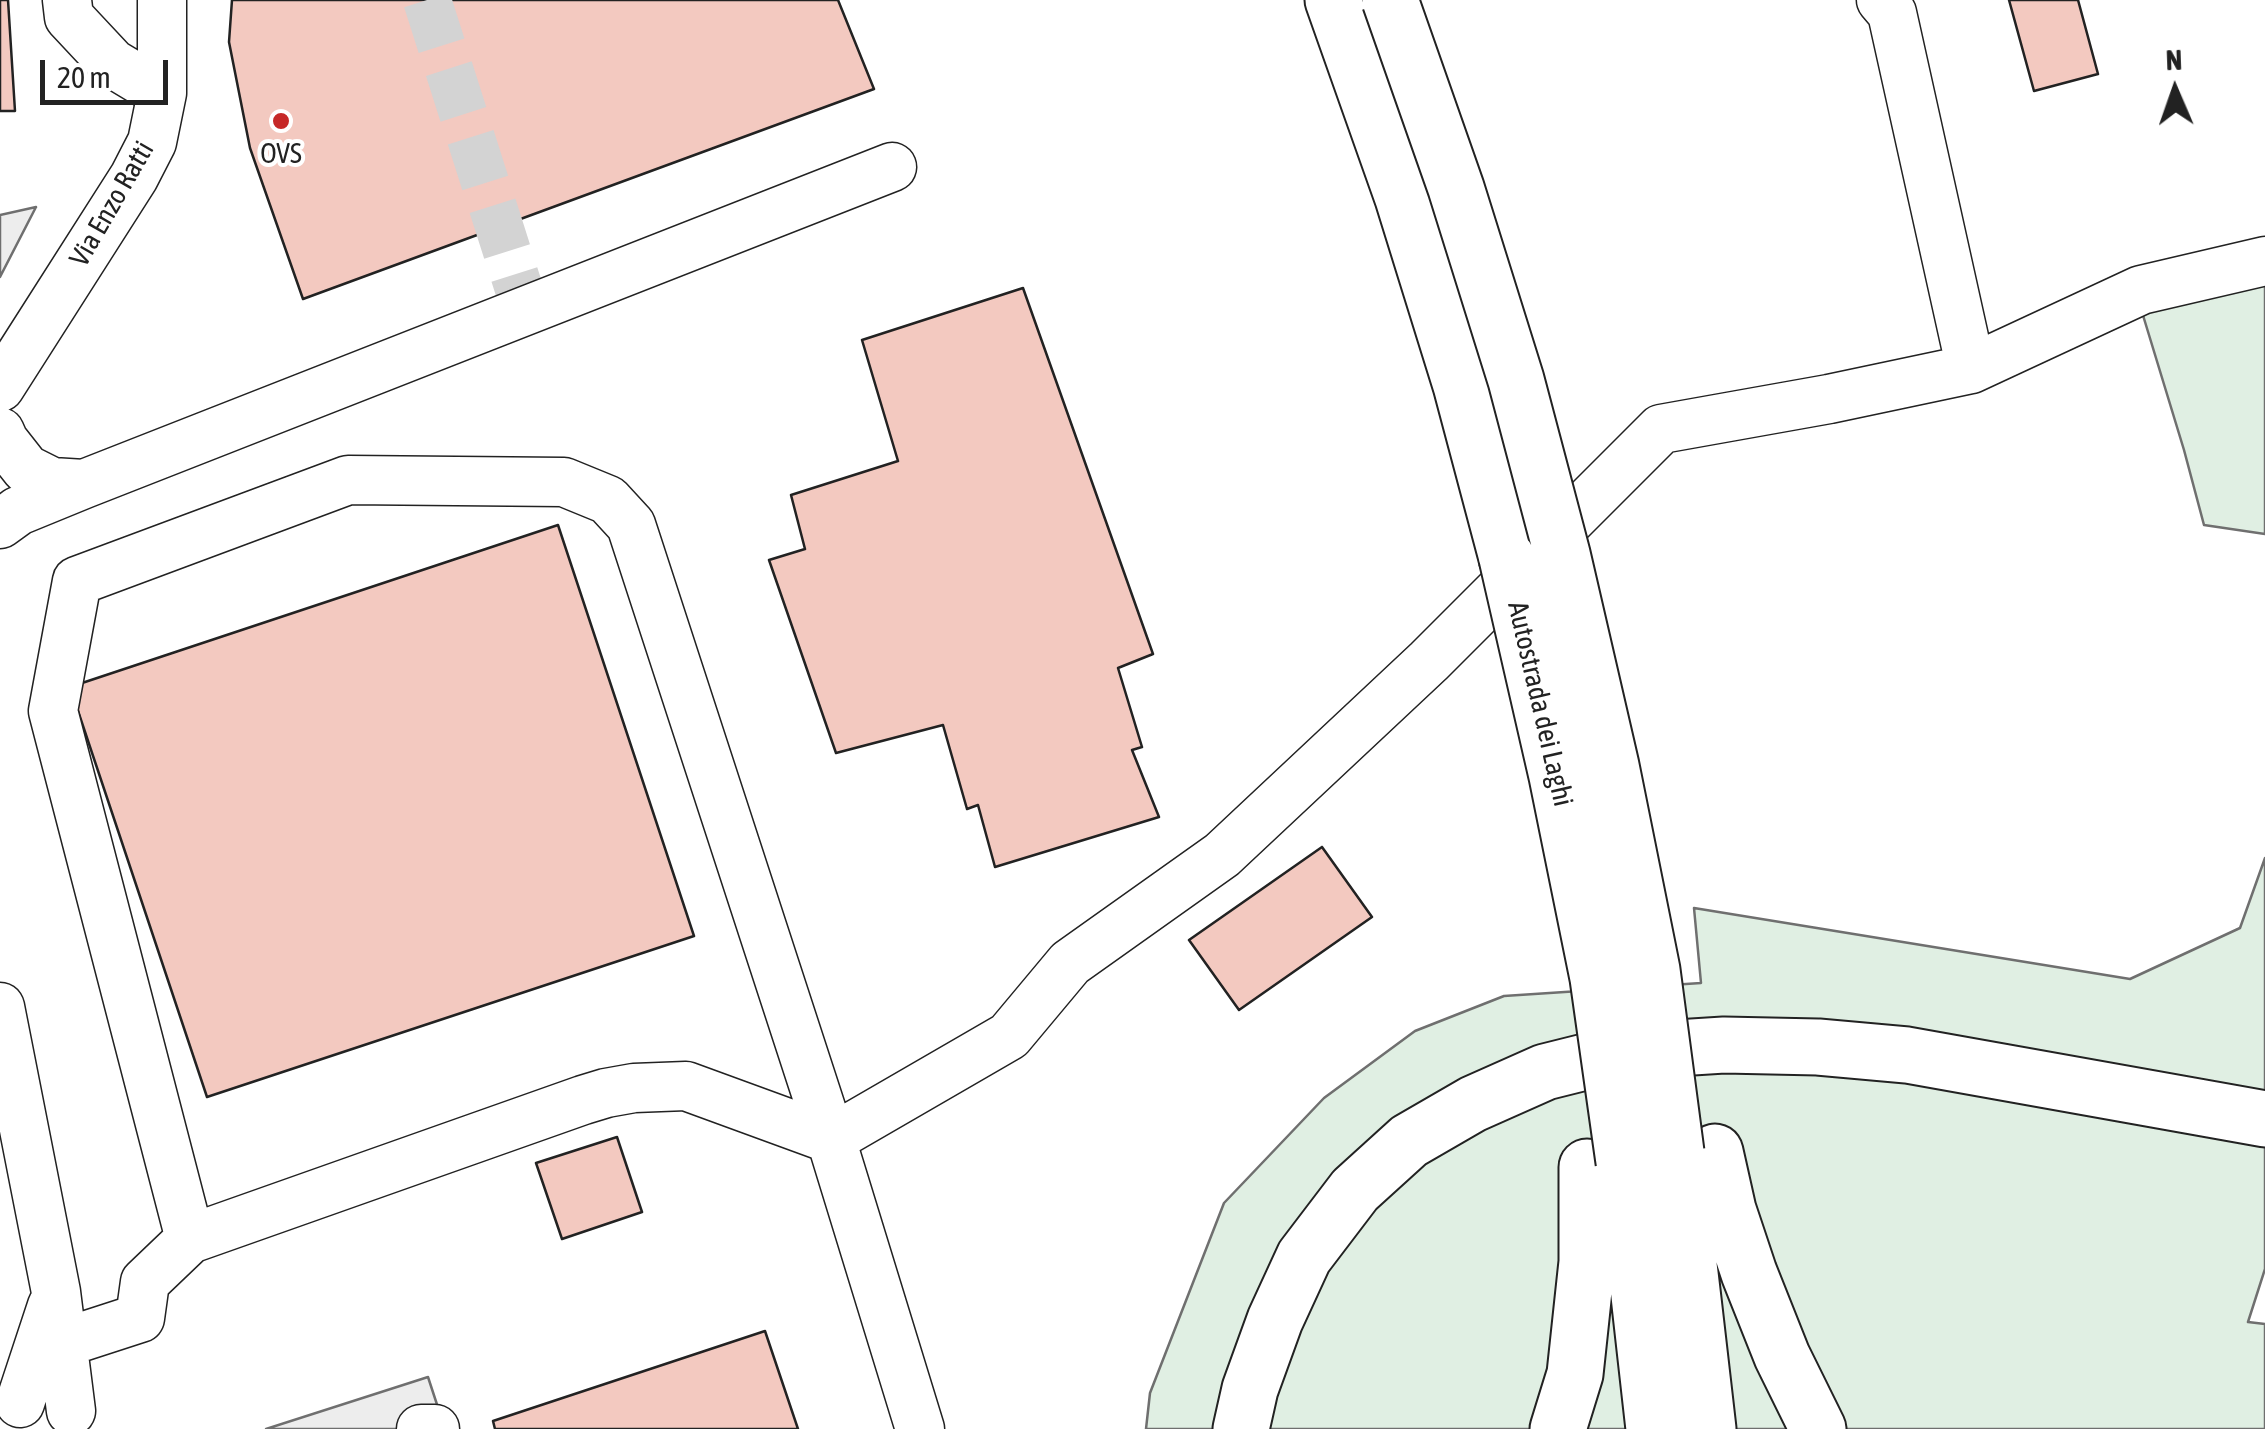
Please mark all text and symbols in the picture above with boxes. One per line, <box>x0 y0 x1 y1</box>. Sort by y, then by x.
scale bar <box>45 40 172 102</box>
north arrow <box>2125 40 2225 140</box>
text: N <box>2165 44 2183 76</box>
text: 20 m <box>57 60 111 94</box>
marker: OVS <box>270 110 292 132</box>
street label: Via Enzo Ratti <box>63 135 161 273</box>
place label: OVS <box>260 137 302 171</box>
street label: Autostrada dei Laghi <box>1500 598 1580 810</box>

